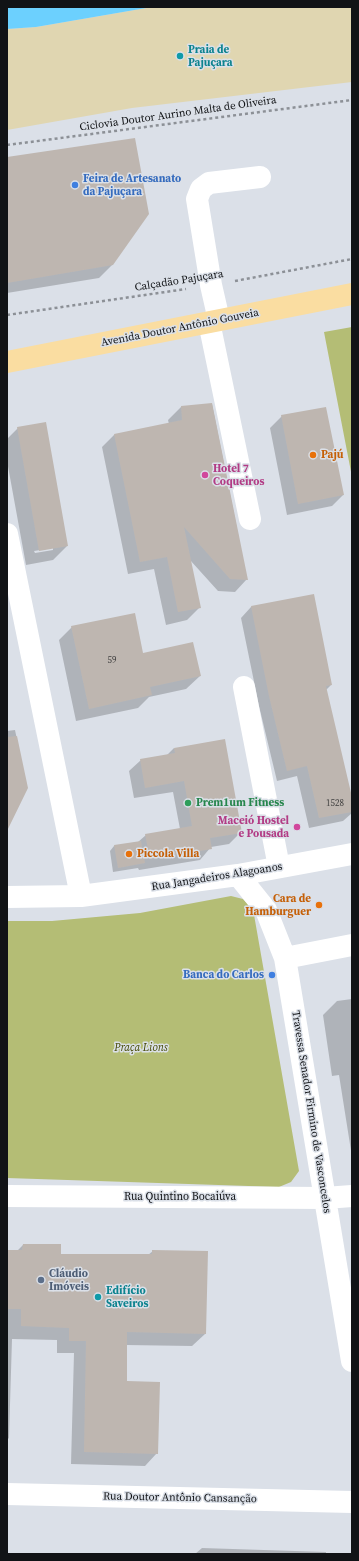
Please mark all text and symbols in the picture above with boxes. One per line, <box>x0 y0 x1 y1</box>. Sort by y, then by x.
place label: Praia de Pajuçara <box>188 43 233 69</box>
marker: Praia de Pajuçara <box>175 51 185 61</box>
street label: Ciclovia Doutor Aurino Malta de Oliveira <box>79 94 277 134</box>
place label: Feira de Artesanato da Pajuçara <box>83 172 181 198</box>
marker: Feira de Artesanato da Pajuçara <box>70 180 80 190</box>
street label: Calçadão Pajuçara <box>134 267 224 295</box>
street label: Avenida Doutor Antônio Gouveia <box>100 306 260 350</box>
place label: Pajú <box>321 448 343 462</box>
marker: Pajú <box>308 450 318 460</box>
place label: Hotel 7 Coqueiros <box>213 462 265 488</box>
marker: Hotel 7 Coqueiros <box>200 470 210 480</box>
house number: 59 <box>108 656 116 666</box>
place label: Prem1um Fitness <box>196 796 284 810</box>
marker: Prem1um Fitness <box>183 798 193 808</box>
house number: 1528 <box>326 799 344 809</box>
place label: Maceió Hostel e Pousada <box>218 814 289 840</box>
marker: Maceió Hostel e Pousada <box>292 822 302 832</box>
place label: Piccola Villa <box>137 847 199 861</box>
marker: Piccola Villa <box>124 849 134 859</box>
street label: Rua Jangadeiros Alagoanos <box>151 860 283 894</box>
place label: Cara de Hamburguer <box>245 892 311 918</box>
marker: Cara de Hamburguer <box>314 900 324 910</box>
place label: Banca do Carlos <box>183 968 264 982</box>
marker: Banca do Carlos <box>267 970 277 980</box>
street label: Travessa Senador Firmino de Vasconcelos <box>288 1010 334 1214</box>
park label: Praça Lions <box>114 1041 168 1055</box>
street label: Rua Quintino Bocaiúva <box>124 1190 236 1204</box>
place label: Cláudio Imóveis <box>49 1267 89 1293</box>
marker: Cláudio Imóveis <box>36 1275 46 1285</box>
place label: Edifício Saveiros <box>106 1284 148 1310</box>
marker: Edifício Saveiros <box>93 1292 103 1302</box>
street label: Rua Doutor Antônio Cansanção <box>103 1490 257 1506</box>

